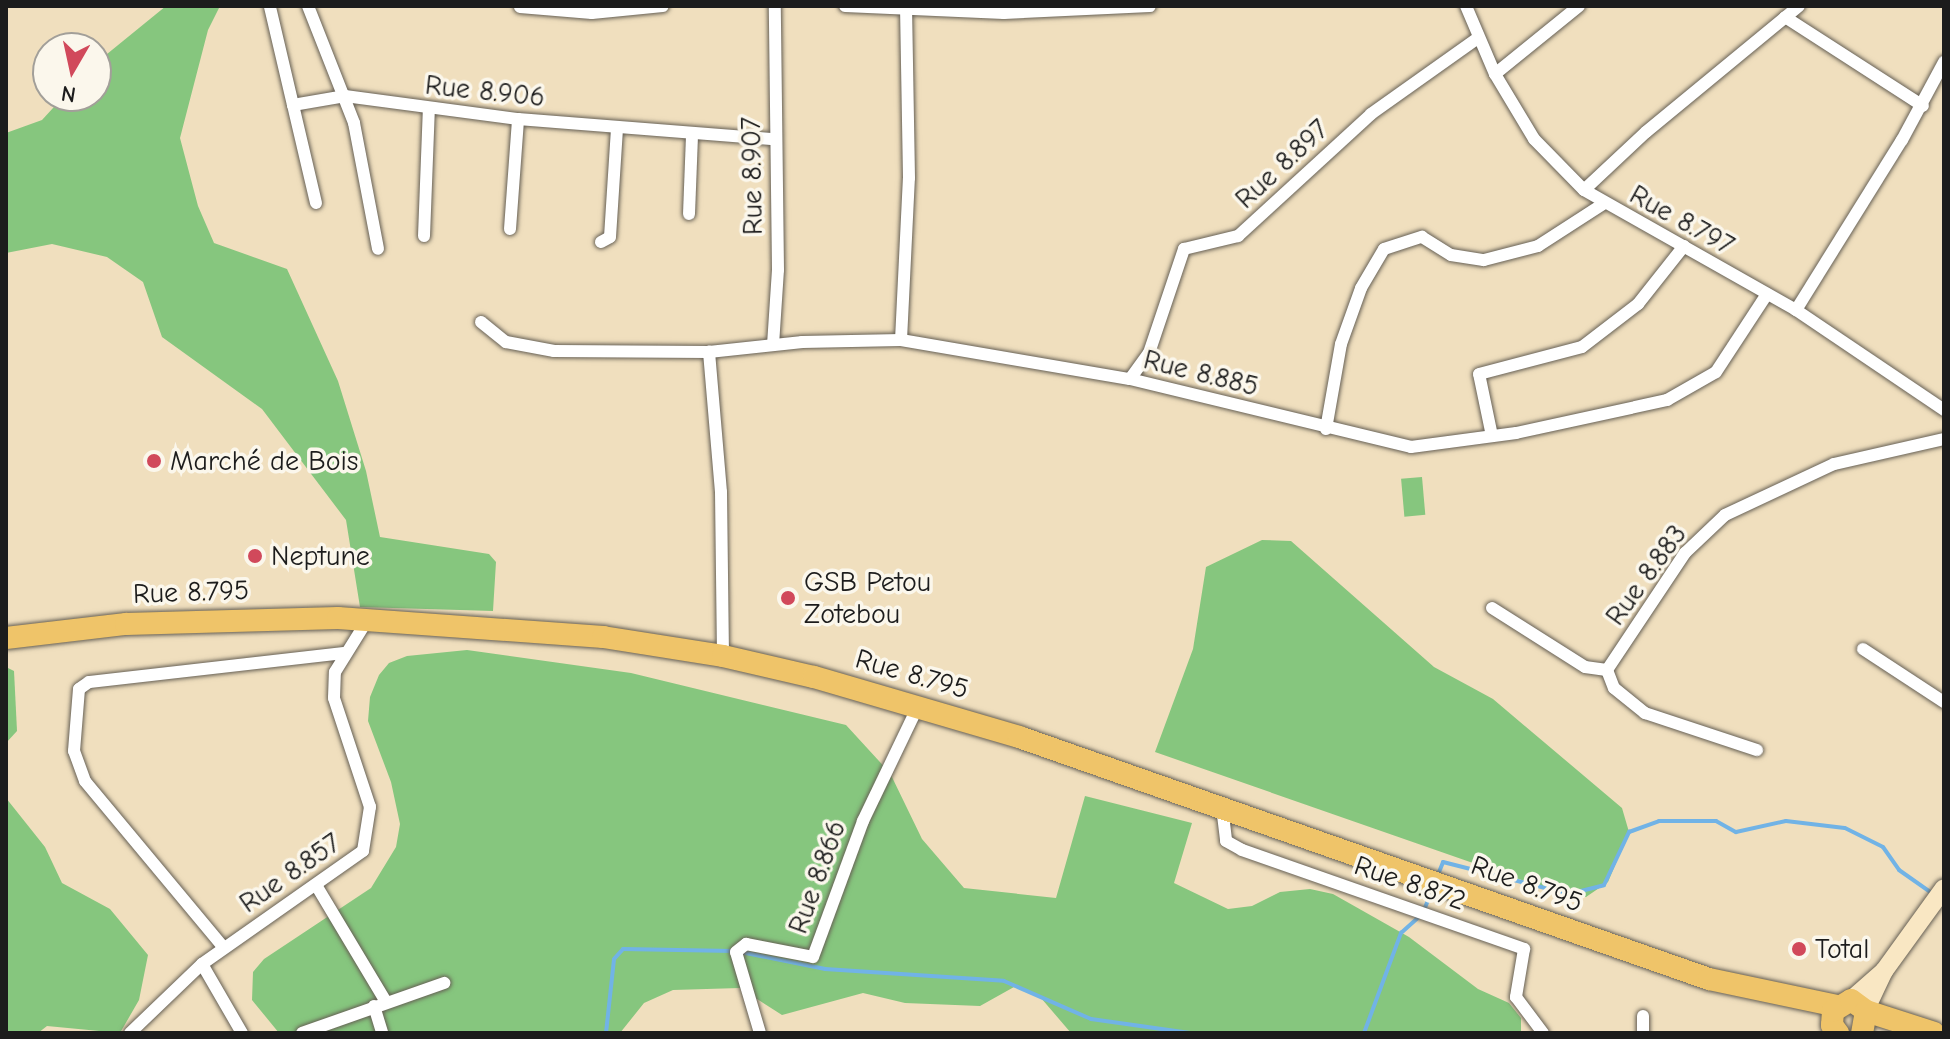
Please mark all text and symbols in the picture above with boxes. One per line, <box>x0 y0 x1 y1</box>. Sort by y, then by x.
north arrow <box>32 32 112 112</box>
street label: Rue 8.906 <box>423 68 547 114</box>
text: N <box>59 80 78 108</box>
street label: Rue 8.897 <box>1228 112 1336 216</box>
street label: Rue 8.907 <box>734 117 770 235</box>
street label: Rue 8.797 <box>1624 178 1740 262</box>
street label: Rue 8.885 <box>1140 343 1262 403</box>
place label: Marché de Bois <box>170 444 358 478</box>
marker: Marché de Bois <box>145 452 163 470</box>
street label: Rue 8.883 <box>1598 518 1694 632</box>
place label: Neptune <box>271 539 370 573</box>
marker: Neptune <box>246 547 264 565</box>
place label: GSB Petou Zotebou <box>804 565 931 631</box>
street label: Rue 8.795 <box>132 573 250 611</box>
marker: GSB Petou Zotebou <box>779 589 797 607</box>
street label: Rue 8.795 <box>851 642 973 706</box>
street label: Rue 8.866 <box>781 816 853 938</box>
street label: Rue 8.857 <box>233 826 347 920</box>
street label: Rue 8.872 <box>1350 848 1470 918</box>
street label: Rue 8.795 <box>1467 848 1587 920</box>
place label: Total <box>1815 932 1869 966</box>
marker: Total <box>1790 940 1808 958</box>

